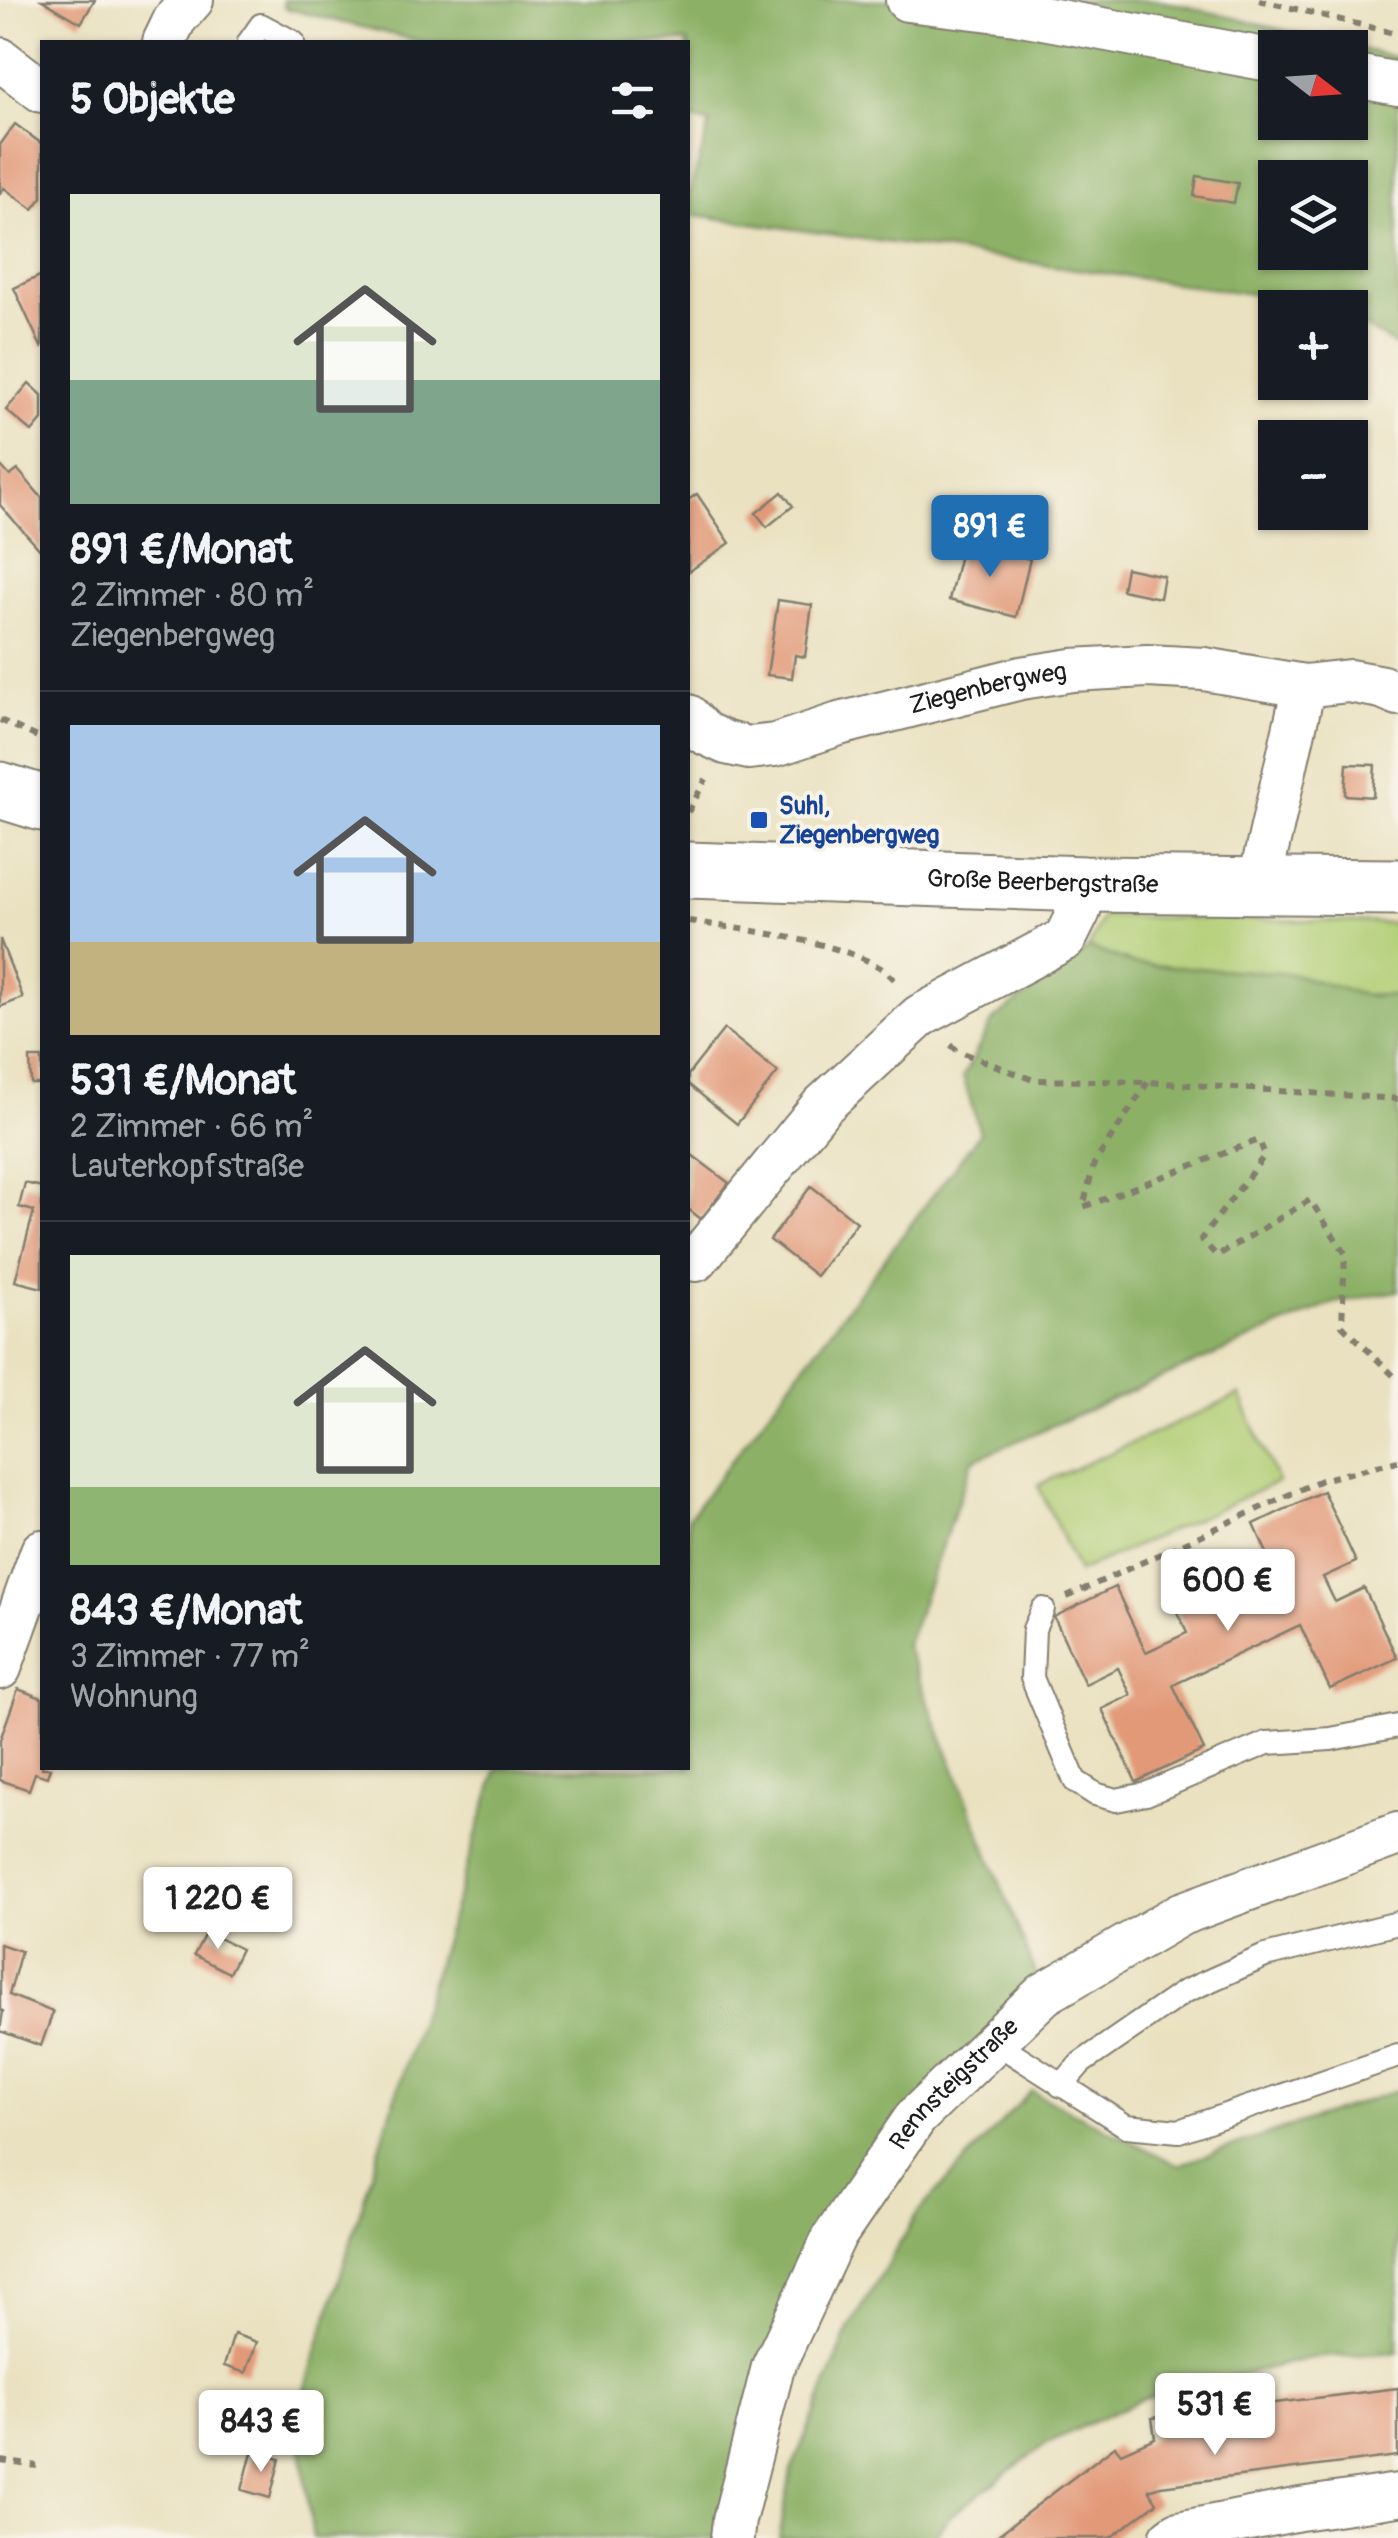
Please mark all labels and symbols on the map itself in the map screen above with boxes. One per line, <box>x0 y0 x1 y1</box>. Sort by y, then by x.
north arrow <box>1258 30 1368 140</box>
pin: 891 € <box>920 495 1060 580</box>
street label: Ziegenbergweg <box>906 656 1069 721</box>
place label: Suhl, Ziegenbergweg <box>779 791 940 851</box>
marker: Suhl, Ziegenbergweg <box>748 809 770 831</box>
street label: Große Beerbergstraße <box>927 863 1159 900</box>
pin: 600 € <box>1158 1549 1298 1634</box>
pin: 1 220 € <box>126 1867 310 1952</box>
street label: Rennsteigstraße <box>883 2011 1026 2156</box>
pin: 531 € <box>1145 2373 1285 2458</box>
pin: 843 € <box>191 2390 331 2475</box>

